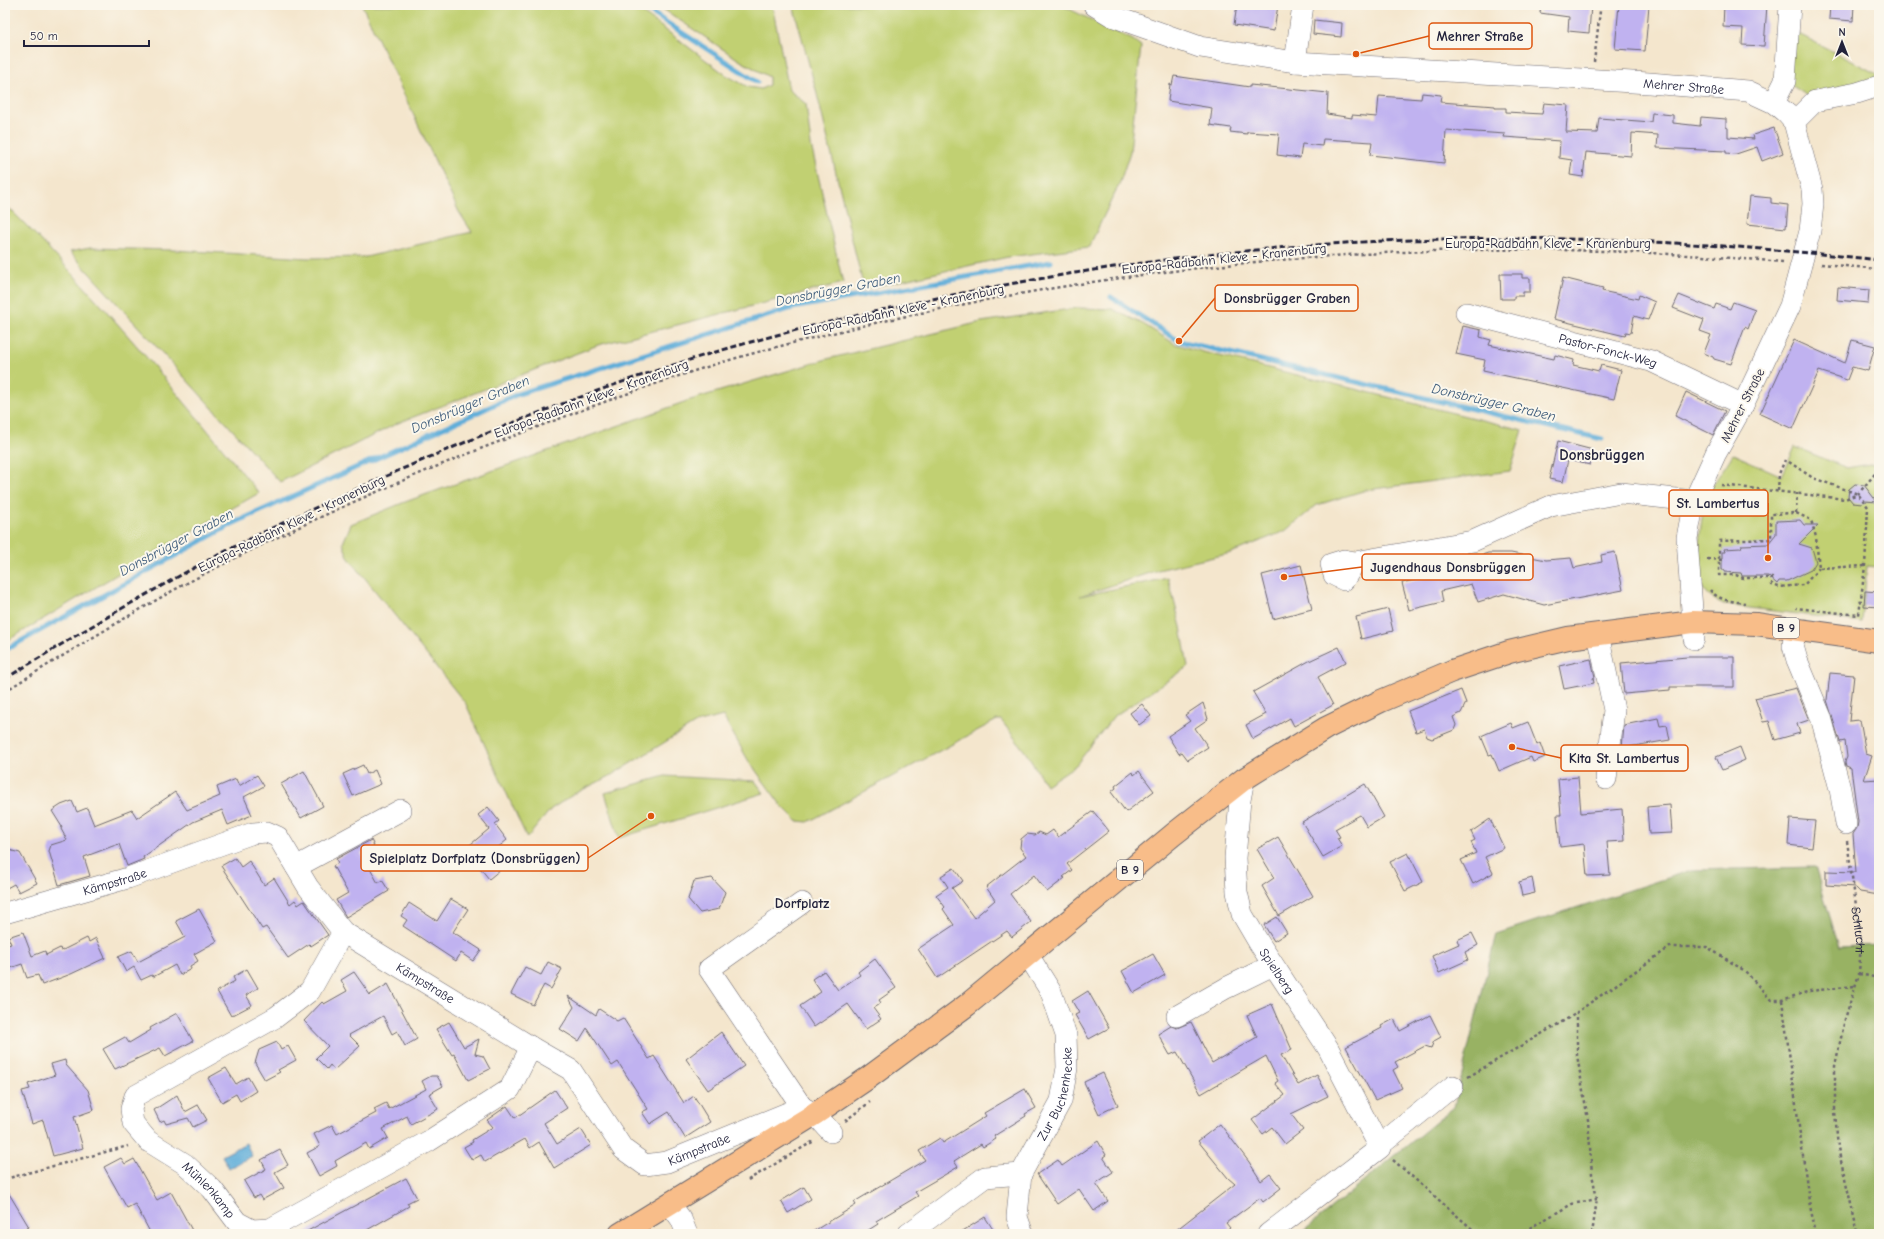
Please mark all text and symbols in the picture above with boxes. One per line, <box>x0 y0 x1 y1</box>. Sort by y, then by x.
scale bar <box>24 22 149 48</box>
north arrow <box>1822 22 1862 62</box>
callout: Mehrer Straße <box>1429 23 1532 49</box>
text: N <box>1838 26 1846 39</box>
text: Mehrer Straße <box>1437 28 1524 45</box>
text: 50 m <box>30 29 58 43</box>
street label: Mehrer Straße <box>1643 76 1725 97</box>
street label: Europa-Radbahn Kleve - Kranenburg <box>1445 236 1651 251</box>
street label: Europa-Radbahn Kleve - Kranenburg <box>1121 240 1327 277</box>
water label: Donsbrügger Graben <box>774 269 902 310</box>
street label: Europa-Radbahn Kleve - Kranenburg <box>801 281 1005 338</box>
callout: Donsbrügger Graben <box>1215 285 1358 311</box>
text: Donsbrügger Graben <box>1224 290 1350 307</box>
street label: Pastor-Fonck-Weg <box>1557 330 1660 371</box>
street label: Europa-Radbahn Kleve - Kranenburg <box>492 356 690 441</box>
street label: Mehrer Straße <box>1717 365 1768 445</box>
water label: Donsbrügger Graben <box>409 372 532 437</box>
water label: Donsbrügger Graben <box>1430 380 1558 425</box>
district label: Donsbrüggen <box>1559 446 1645 464</box>
street label: Europa-Radbahn Kleve - Kranenburg <box>195 472 387 575</box>
callout: St. Lambertus <box>1669 490 1768 516</box>
text: St. Lambertus <box>1677 495 1759 512</box>
water label: Donsbrügger Graben <box>116 505 236 580</box>
callout: Jugendhaus Donsbrüggen <box>1362 554 1533 580</box>
text: Jugendhaus Donsbrüggen <box>1370 559 1526 576</box>
road number: B 9 <box>1773 618 1799 638</box>
callout: Kita St. Lambertus <box>1561 745 1688 771</box>
text: Kita St. Lambertus <box>1569 750 1679 767</box>
callout: Spielplatz Dorfplatz (Donsbrüggen) <box>361 845 588 871</box>
text: Spielplatz Dorfplatz (Donsbrüggen) <box>370 850 580 867</box>
road number: B 9 <box>1117 860 1143 880</box>
street label: Kämpstraße <box>81 865 149 898</box>
district label: Dorfplatz <box>775 895 829 912</box>
street label: Schlucht <box>1848 906 1868 955</box>
street label: Spielberg <box>1256 945 1297 997</box>
street label: Kämpstraße <box>393 959 458 1007</box>
street label: Zur Buchenhecke <box>1034 1046 1075 1143</box>
street label: Kämpstraße <box>666 1130 733 1169</box>
street label: Mühlenkamp <box>179 1159 238 1221</box>

